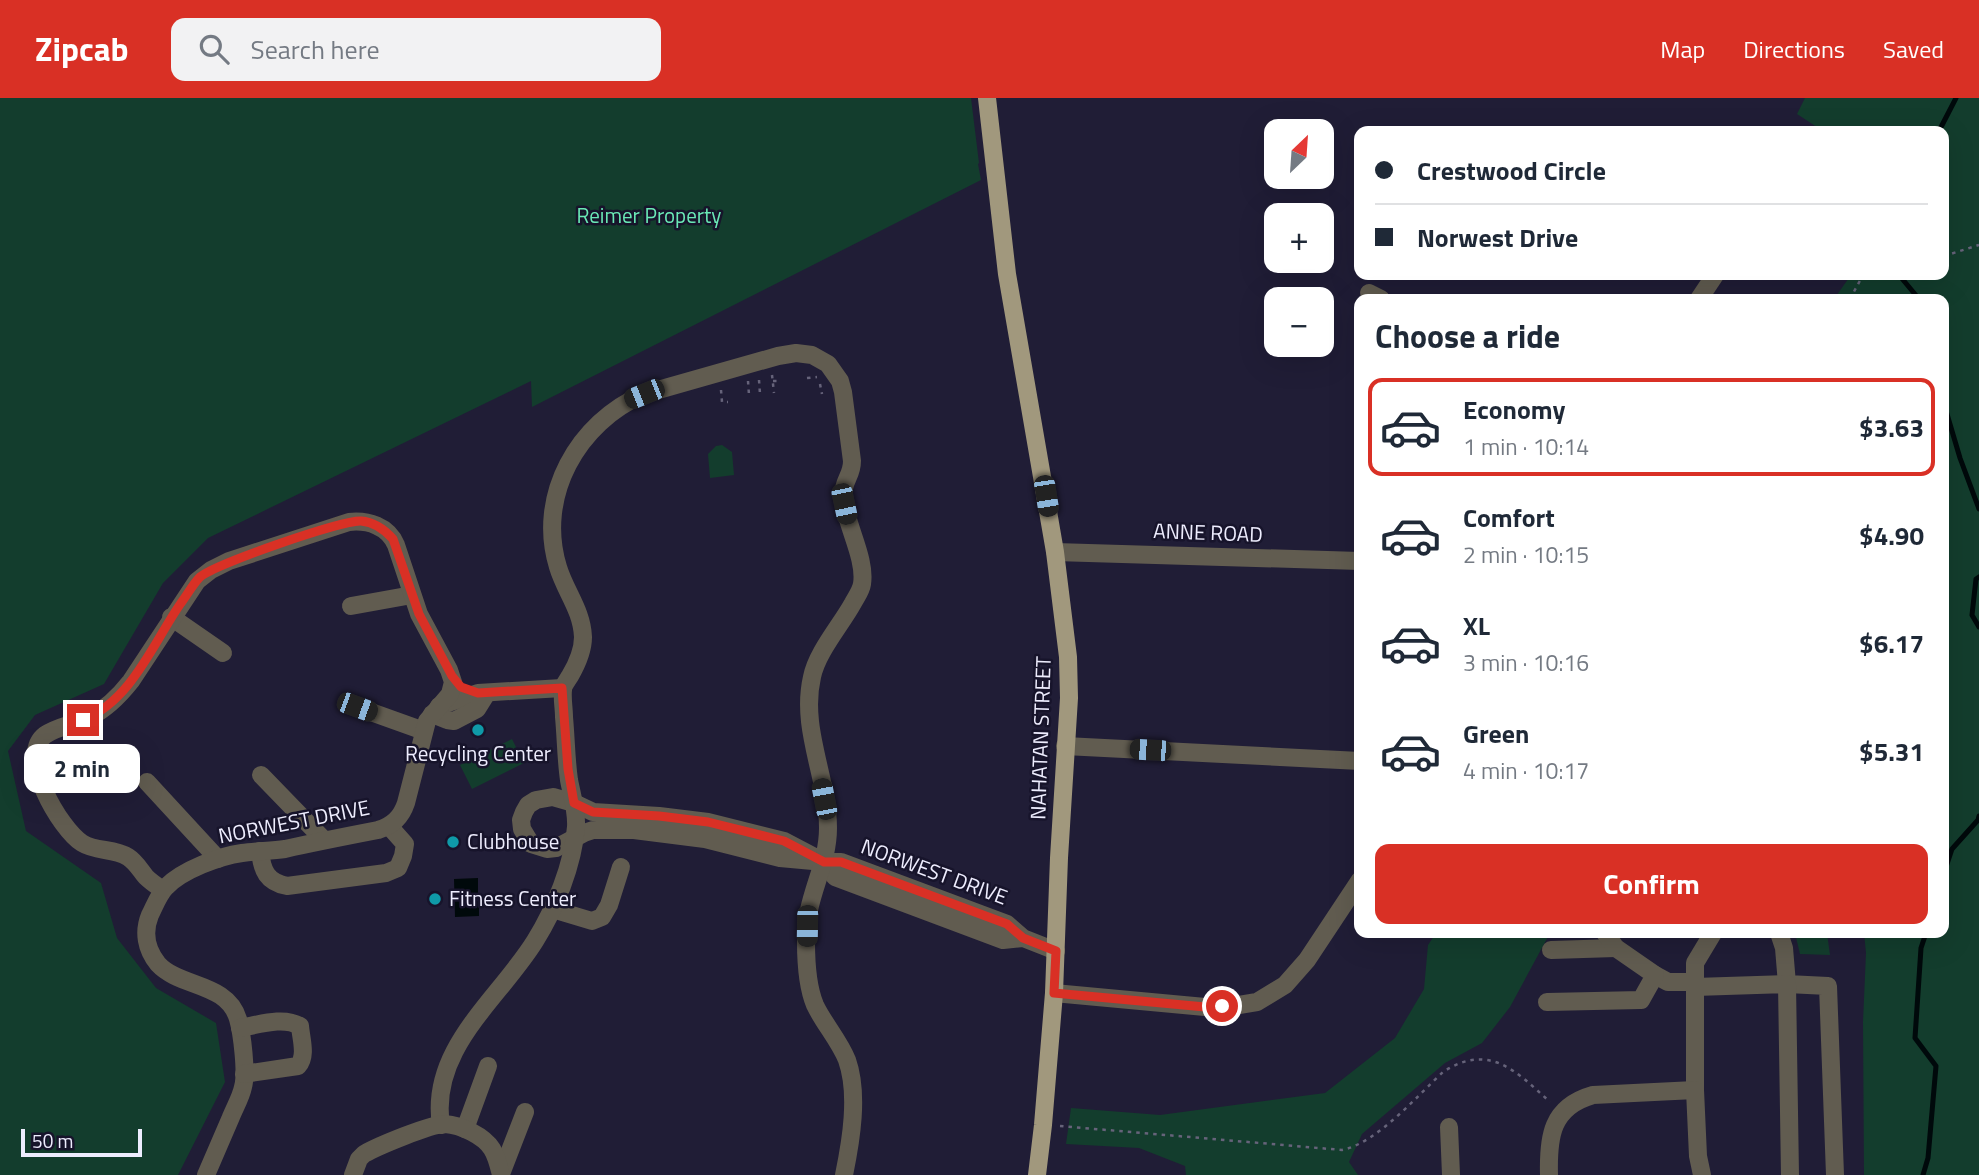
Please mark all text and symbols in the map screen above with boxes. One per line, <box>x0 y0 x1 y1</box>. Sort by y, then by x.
search box <box>171 18 661 81</box>
text: Zipcab <box>35 24 129 74</box>
icon: search <box>195 30 233 68</box>
text: Search here <box>251 30 380 69</box>
text: Map <box>1660 31 1705 67</box>
text: Directions <box>1743 31 1845 67</box>
text: Saved <box>1883 31 1944 67</box>
north arrow <box>1264 119 1334 189</box>
map controls <box>1264 119 1334 357</box>
text: Crestwood Circle <box>1417 151 1606 190</box>
park label: Reimer Property <box>576 199 722 231</box>
button: + <box>1264 203 1334 273</box>
text: Norwest Drive <box>1417 218 1578 257</box>
button: − <box>1264 287 1334 357</box>
text: Choose a ride <box>1375 312 1560 360</box>
car <box>621 376 668 412</box>
text: Economy <box>1463 390 1565 429</box>
icon: car <box>1379 396 1442 459</box>
text: $3.63 <box>1859 408 1924 447</box>
text: 1 min · 10:14 <box>1463 429 1589 464</box>
car <box>1033 474 1060 518</box>
car <box>830 481 859 527</box>
text: Comfort <box>1463 498 1555 537</box>
icon: car <box>1379 504 1442 567</box>
street label: ANNE ROAD <box>1153 514 1263 550</box>
text: $4.90 <box>1859 516 1924 555</box>
text: 2 min · 10:15 <box>1463 537 1589 572</box>
text: XL <box>1463 606 1490 645</box>
icon: car <box>1379 612 1442 675</box>
text: $6.17 <box>1859 624 1924 663</box>
text: 3 min · 10:16 <box>1463 645 1589 680</box>
street label: NAHATAN STREET <box>1021 656 1059 820</box>
car <box>334 690 381 724</box>
route end <box>67 704 99 736</box>
text: Green <box>1463 714 1529 753</box>
icon: car <box>1379 720 1442 783</box>
marker: Recycling Center <box>470 722 486 738</box>
text: $5.31 <box>1859 732 1924 771</box>
place label: Recycling Center <box>405 737 551 769</box>
car <box>1129 738 1172 762</box>
callout: 2 min <box>25 744 141 794</box>
text: 2 min <box>54 751 110 786</box>
text: 4 min · 10:17 <box>1463 753 1589 788</box>
car <box>810 776 839 822</box>
street label: NORWEST DRIVE <box>215 791 372 851</box>
place label: Clubhouse <box>467 825 559 857</box>
street label: NORWEST DRIVE <box>857 830 1012 912</box>
marker: Clubhouse <box>445 834 461 850</box>
button: Confirm <box>1375 844 1928 924</box>
place label: Fitness Center <box>449 882 576 914</box>
marker: Fitness Center <box>427 891 443 907</box>
car <box>797 905 818 947</box>
route start <box>1206 990 1238 1022</box>
scale bar <box>21 1126 142 1158</box>
text: 50 m <box>32 1126 73 1155</box>

